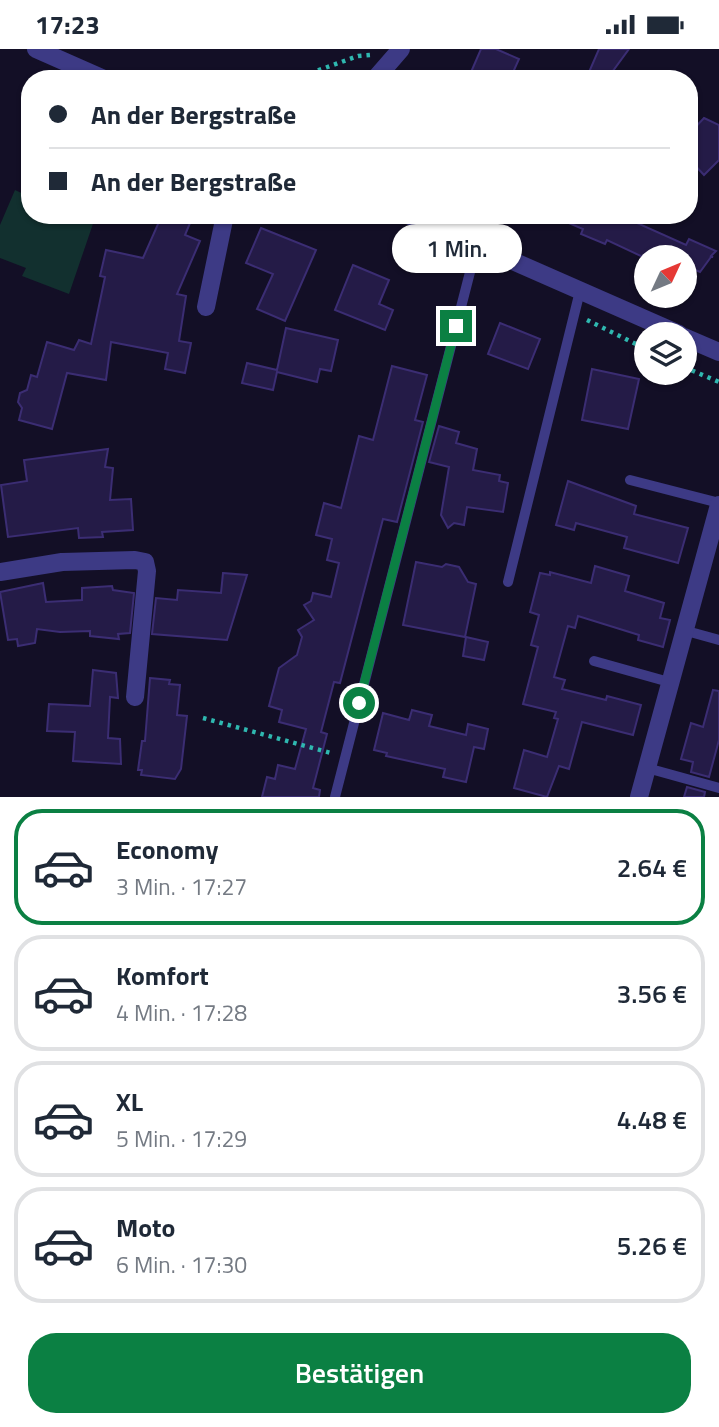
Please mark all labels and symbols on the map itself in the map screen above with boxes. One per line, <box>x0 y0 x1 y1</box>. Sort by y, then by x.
callout: 1 Min. <box>391 225 521 273</box>
north arrow <box>634 245 696 308</box>
route end <box>440 310 472 342</box>
route start <box>343 687 375 719</box>

